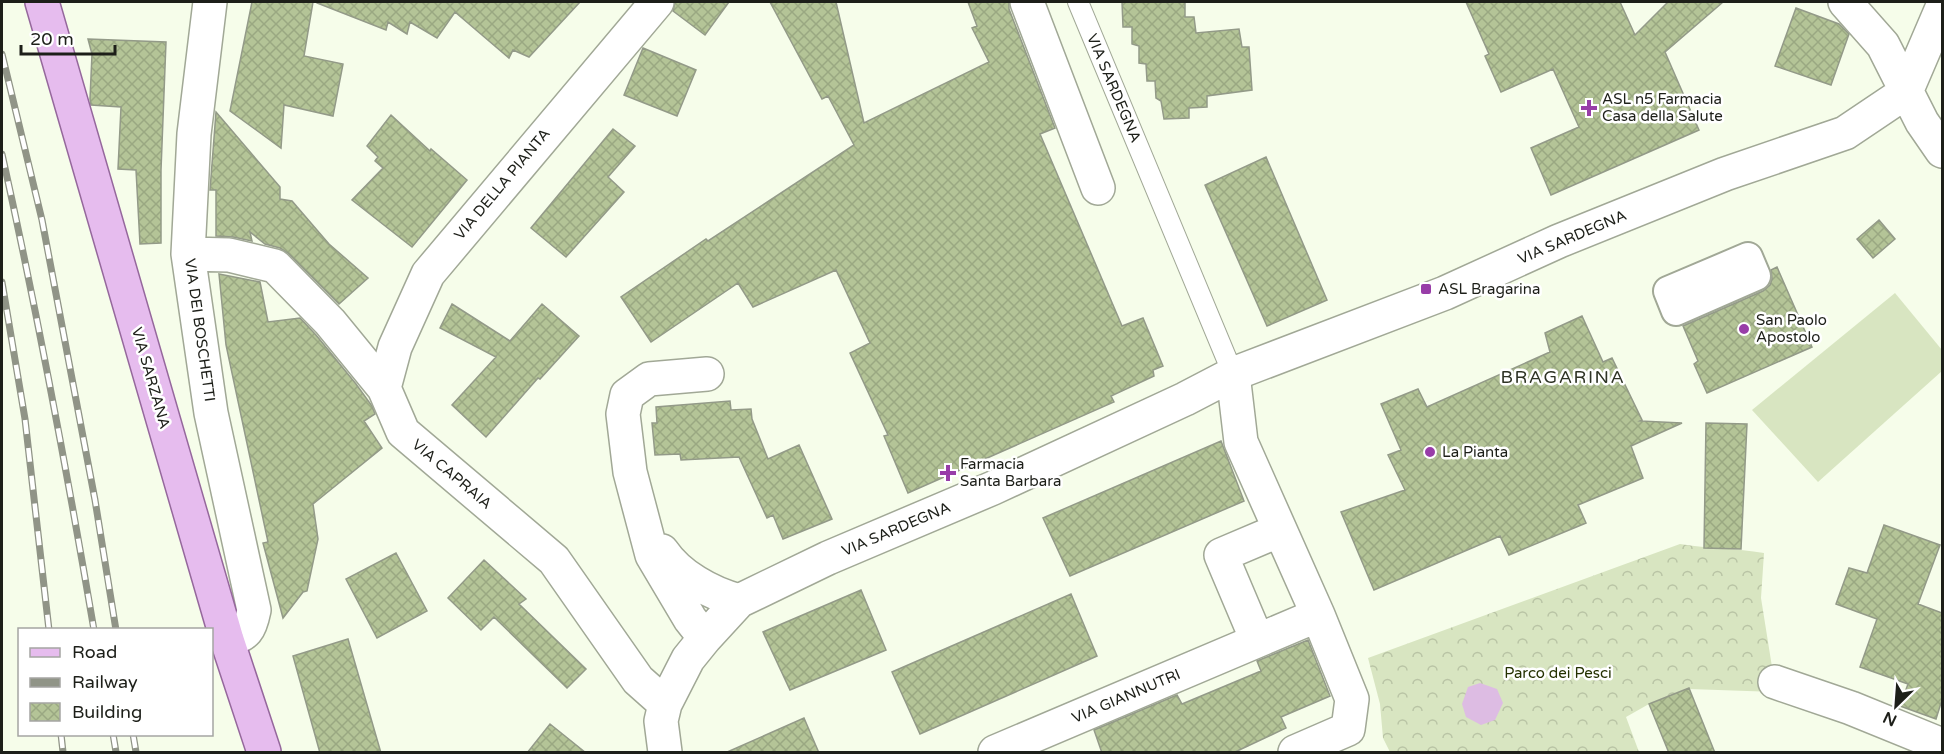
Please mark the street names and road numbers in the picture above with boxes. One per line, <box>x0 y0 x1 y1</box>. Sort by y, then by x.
street label: VIA SARDEGNA <box>1083 31 1145 145</box>
street label: VIA DELLA PIANTA <box>450 125 554 243</box>
street label: VIA SARDEGNA <box>1515 206 1629 268</box>
street label: VIA DEI BOSCHETTI <box>181 257 219 403</box>
street label: VIA SARZANA <box>128 325 174 431</box>
street label: VIA CAPRAIA <box>408 435 496 513</box>
street label: VIA SARDEGNA <box>839 498 953 560</box>
street label: VIA GIANNUTRI <box>1069 665 1183 727</box>

